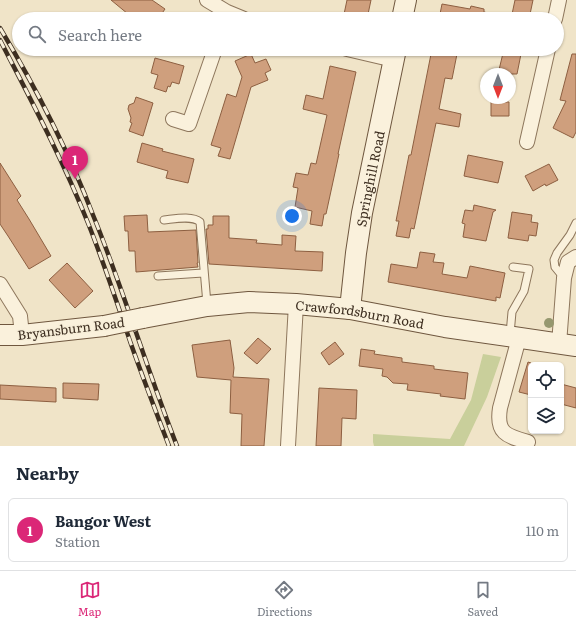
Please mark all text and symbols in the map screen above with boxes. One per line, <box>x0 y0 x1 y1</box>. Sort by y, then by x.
search box <box>12 12 564 56</box>
icon: search <box>26 23 48 45</box>
text: Search here <box>58 23 142 46</box>
north arrow <box>480 68 516 104</box>
street label: Springhill Road <box>351 129 388 228</box>
pin: 1 <box>62 146 88 179</box>
your location <box>282 206 302 226</box>
street label: Crawfordsburn Road <box>295 295 426 332</box>
street label: Bryansburn Road <box>16 312 126 344</box>
map controls <box>528 362 564 434</box>
button: locate <box>528 362 564 398</box>
button: layers <box>528 398 564 434</box>
text: Nearby <box>16 460 79 485</box>
text: Bangor West <box>55 509 151 532</box>
text: 1 <box>27 521 33 540</box>
text: 110 m <box>526 521 559 540</box>
text: Station <box>55 532 100 551</box>
tab: Map <box>78 579 101 619</box>
tab: Directions <box>257 579 312 619</box>
tab: Saved <box>468 579 498 619</box>

